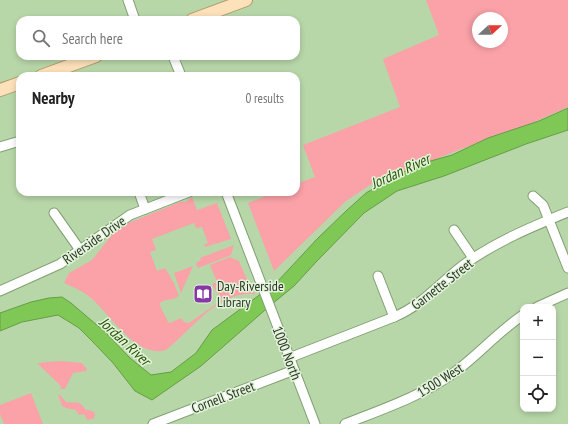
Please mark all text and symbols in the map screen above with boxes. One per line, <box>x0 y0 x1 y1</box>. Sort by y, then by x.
north arrow <box>472 12 508 48</box>
search box <box>16 16 300 60</box>
icon: search <box>30 27 52 49</box>
text: Search here <box>62 29 123 48</box>
text: Nearby <box>32 87 75 109</box>
text: 0 results <box>245 90 284 107</box>
water label: Jordan River <box>367 148 434 193</box>
street label: Riverside Drive <box>59 212 129 268</box>
street label: Garnette Street <box>407 254 477 314</box>
place label: Day-Riverside Library <box>217 277 284 311</box>
library icon: Day-Riverside Library <box>192 283 214 305</box>
map controls <box>520 304 556 412</box>
button: + <box>520 304 556 340</box>
water label: Jordan River <box>95 312 156 371</box>
street label: 1000 North <box>269 324 305 382</box>
button: − <box>520 340 556 376</box>
street label: 1500 West <box>414 359 467 401</box>
button: locate <box>520 376 556 412</box>
street label: Cornell Street <box>189 377 257 417</box>

